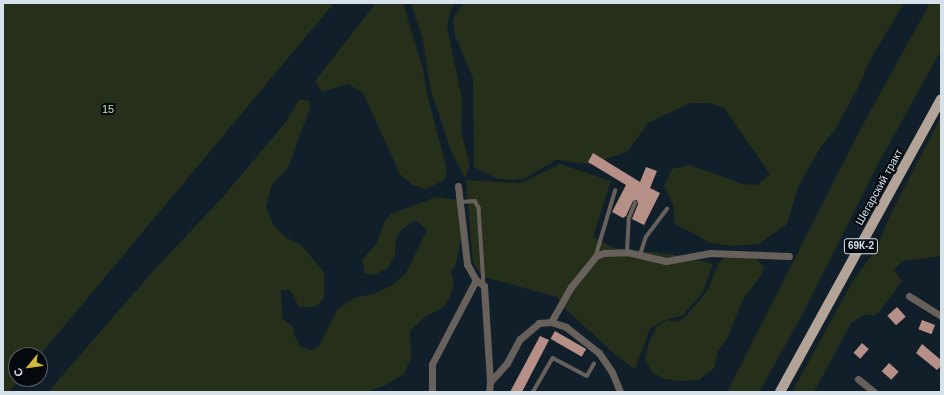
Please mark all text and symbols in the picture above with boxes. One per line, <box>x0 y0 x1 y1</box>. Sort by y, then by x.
park label: 15 <box>102 102 114 116</box>
street label: Шегарский тракт <box>853 147 905 227</box>
road number: 69К-2 <box>843 238 879 254</box>
north arrow <box>8 347 48 387</box>
text: С <box>11 366 26 379</box>

